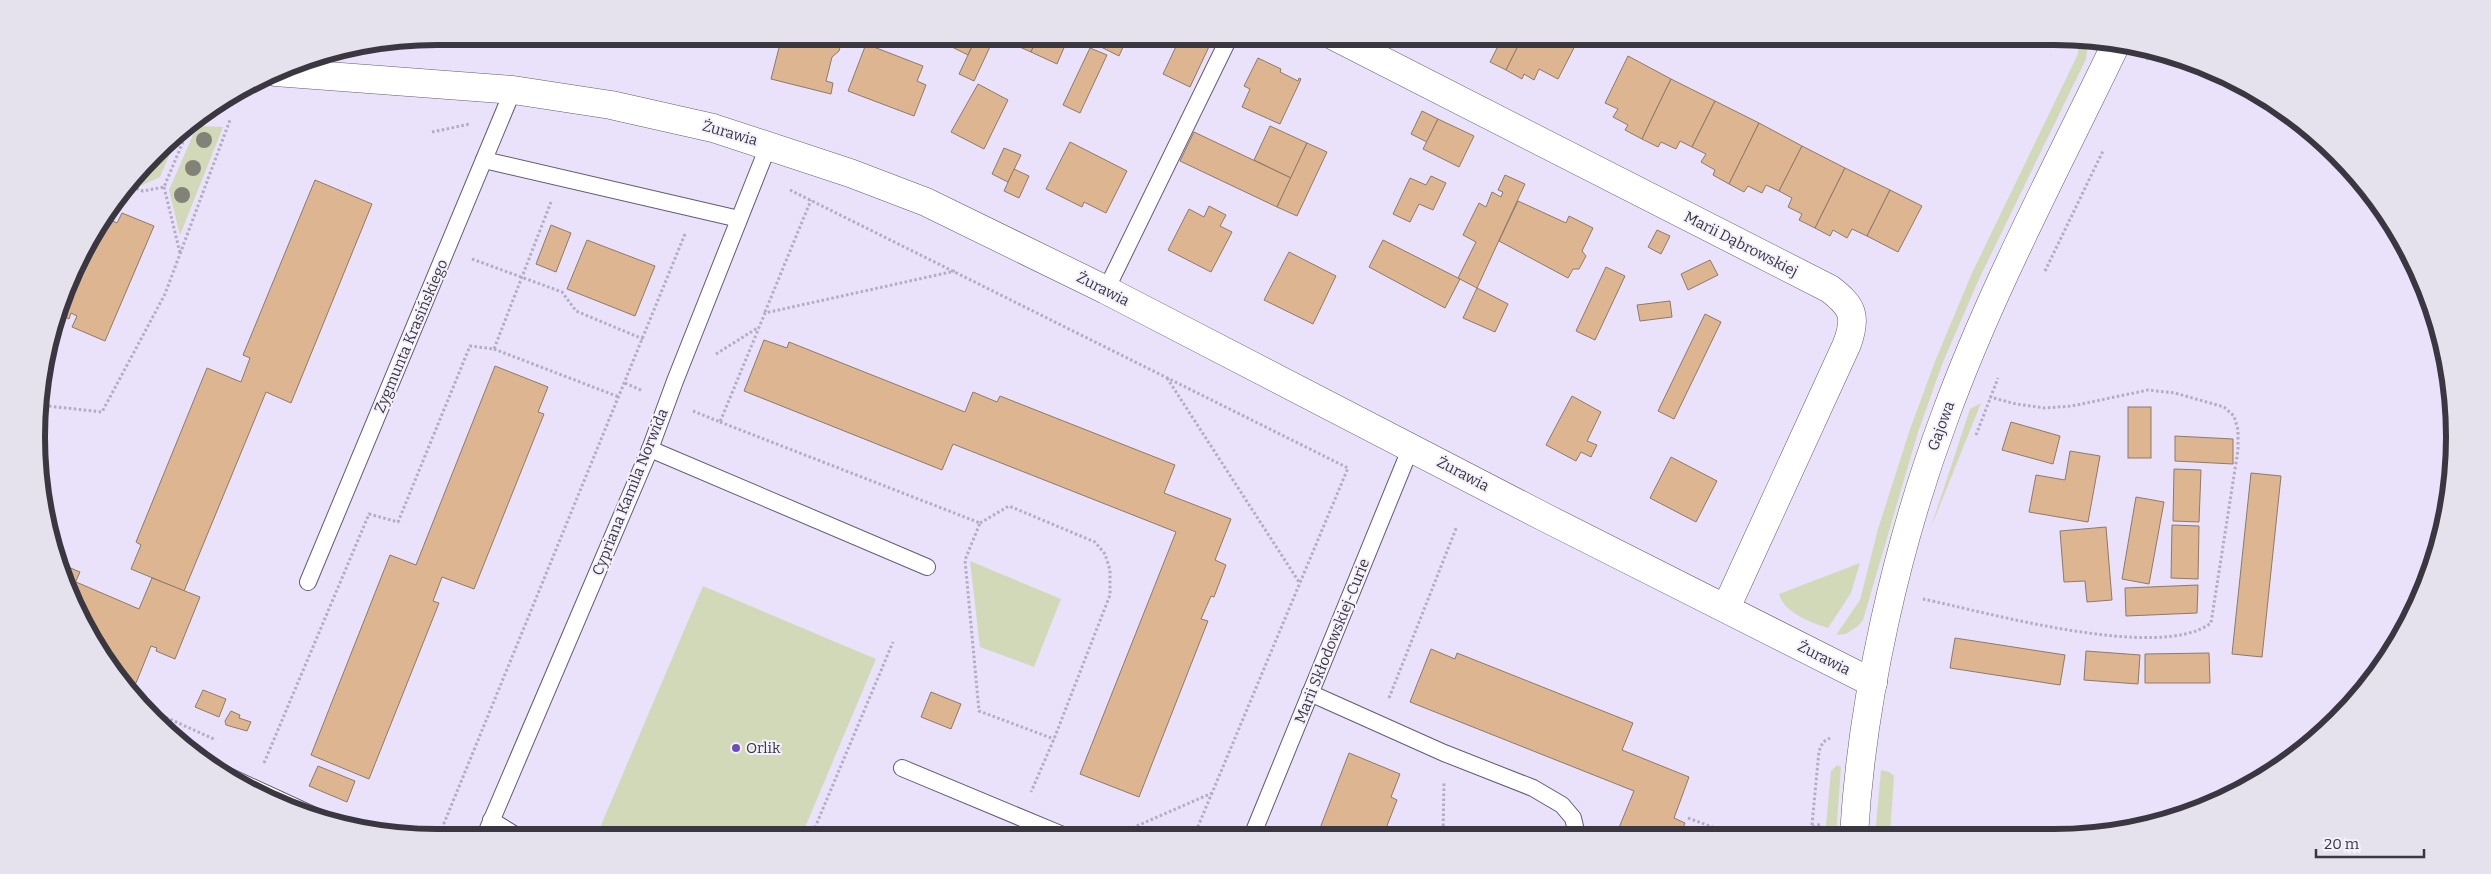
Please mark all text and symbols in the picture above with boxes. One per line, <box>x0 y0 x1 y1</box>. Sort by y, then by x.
street label: Żurawia <box>700 117 760 149</box>
street label: Marii Dąbrowskiej <box>1681 208 1801 280</box>
street label: Zygmunta Krasińskiego <box>370 257 452 415</box>
street label: Żurawia <box>1074 268 1132 310</box>
street label: Gajowa <box>1924 399 1958 453</box>
street label: Cypriana Kamila Norwida <box>588 406 672 578</box>
street label: Żurawia <box>1434 453 1492 495</box>
street label: Marii Skłodowskiej-Curie <box>1291 556 1373 726</box>
street label: Żurawia <box>1795 637 1853 679</box>
place label: Orlik <box>746 739 781 757</box>
marker: Orlik <box>730 742 742 754</box>
scale bar <box>2316 826 2424 858</box>
text: 20 m <box>2324 835 2360 853</box>

